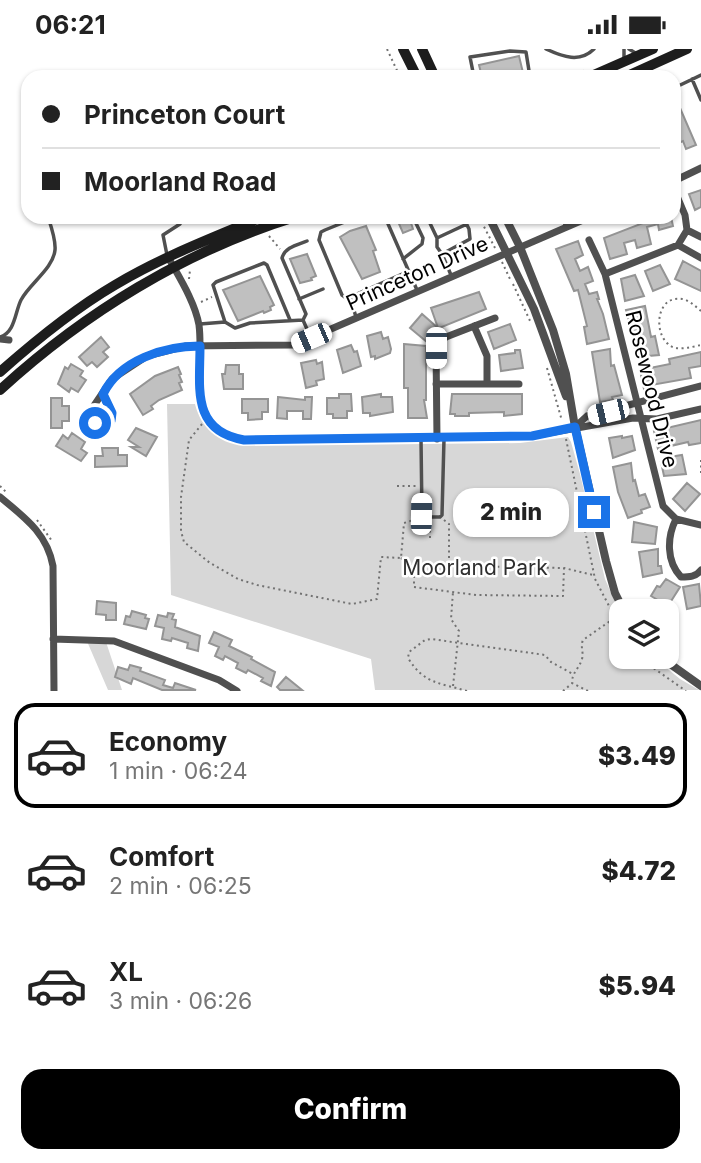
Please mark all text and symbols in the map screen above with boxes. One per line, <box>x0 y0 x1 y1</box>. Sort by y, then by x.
text: 06:21 <box>35 9 106 40</box>
text: Princeton Court <box>84 99 285 130</box>
text: Moorland Road <box>84 166 276 197</box>
street label: Princeton Drive <box>342 230 492 316</box>
street label: Rosewood Drive <box>620 308 684 470</box>
car <box>288 320 335 356</box>
car <box>426 327 447 369</box>
car <box>586 397 631 427</box>
route start <box>79 407 111 439</box>
callout: 2 min <box>454 487 570 537</box>
car <box>411 493 432 535</box>
route end <box>578 496 610 528</box>
text: 2 min <box>480 498 542 526</box>
park label: Moorland Park <box>402 555 548 580</box>
map controls <box>609 599 679 669</box>
button: layers <box>609 599 679 669</box>
icon: car <box>25 724 88 787</box>
text: Economy <box>109 726 227 757</box>
text: $3.49 <box>598 740 676 771</box>
text: 1 min · 06:24 <box>109 757 248 785</box>
icon: car <box>25 839 88 902</box>
text: Comfort <box>109 841 214 872</box>
text: $4.72 <box>602 855 676 886</box>
text: 2 min · 06:25 <box>109 872 252 900</box>
icon: car <box>25 954 88 1017</box>
text: XL <box>109 956 143 987</box>
text: $5.94 <box>599 970 676 1001</box>
text: 3 min · 06:26 <box>109 987 252 1015</box>
button: Confirm <box>21 1069 680 1149</box>

